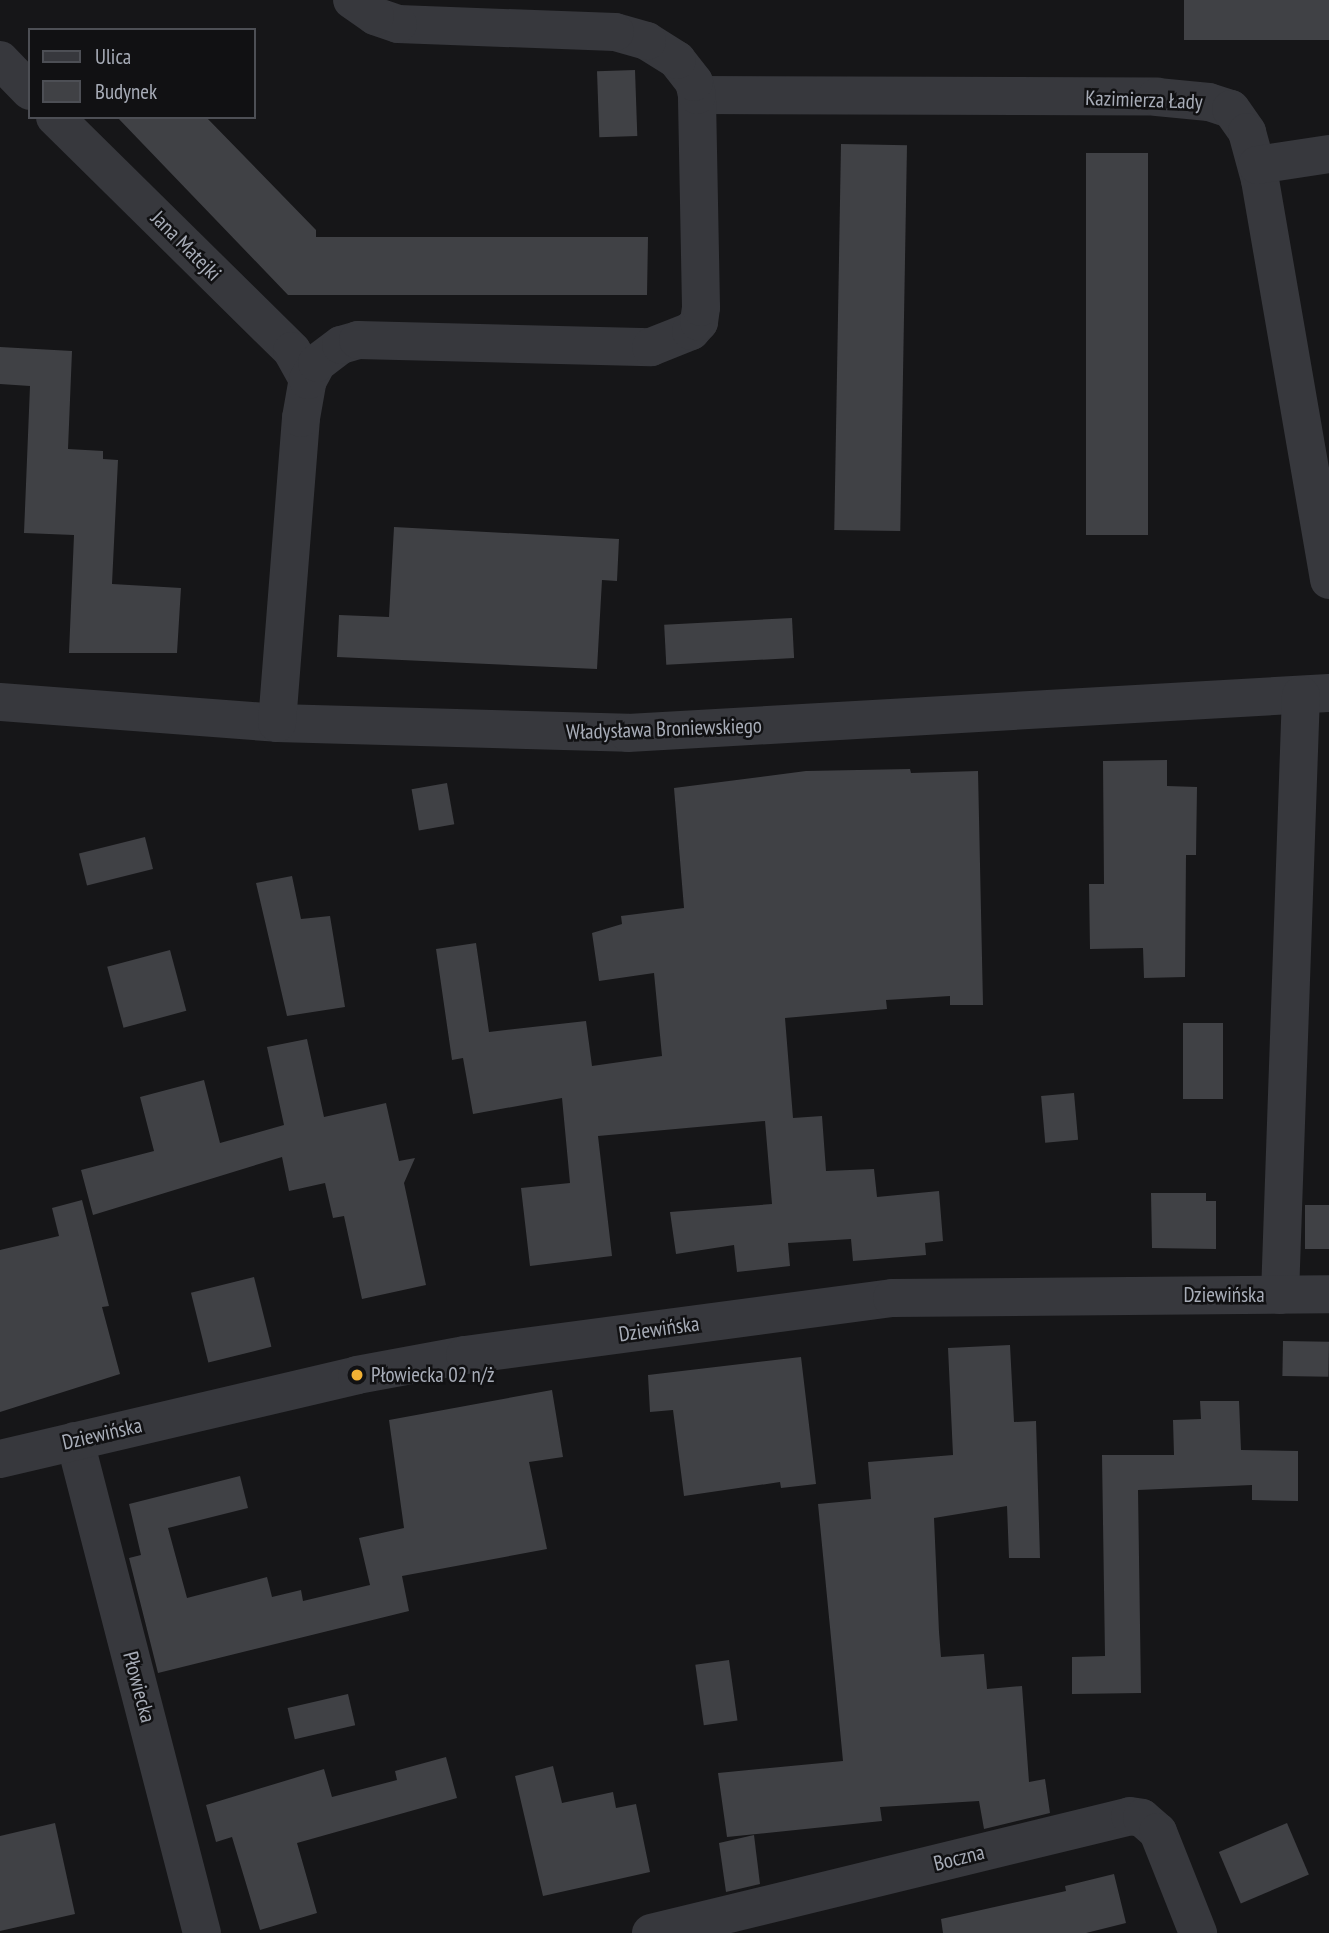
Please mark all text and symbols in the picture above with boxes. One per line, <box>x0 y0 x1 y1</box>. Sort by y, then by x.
legend <box>28 28 256 119</box>
text: Ulica <box>95 43 131 70</box>
text: Budynek <box>95 78 157 105</box>
street label: Kazimierza Łady <box>1085 85 1203 115</box>
street label: Jana Matejki <box>146 206 226 286</box>
street label: Władysława Broniewskiego <box>566 713 762 745</box>
street label: Dziewińska <box>1183 1282 1265 1308</box>
street label: Dziewińska <box>617 1311 701 1347</box>
place label: Płowiecka 02 n/ż <box>371 1362 495 1388</box>
marker: Płowiecka 02 n/ż <box>349 1367 365 1383</box>
street label: Dziewińska <box>60 1413 144 1455</box>
street label: Płowiecka <box>117 1649 161 1725</box>
street label: Boczna <box>931 1840 987 1876</box>

